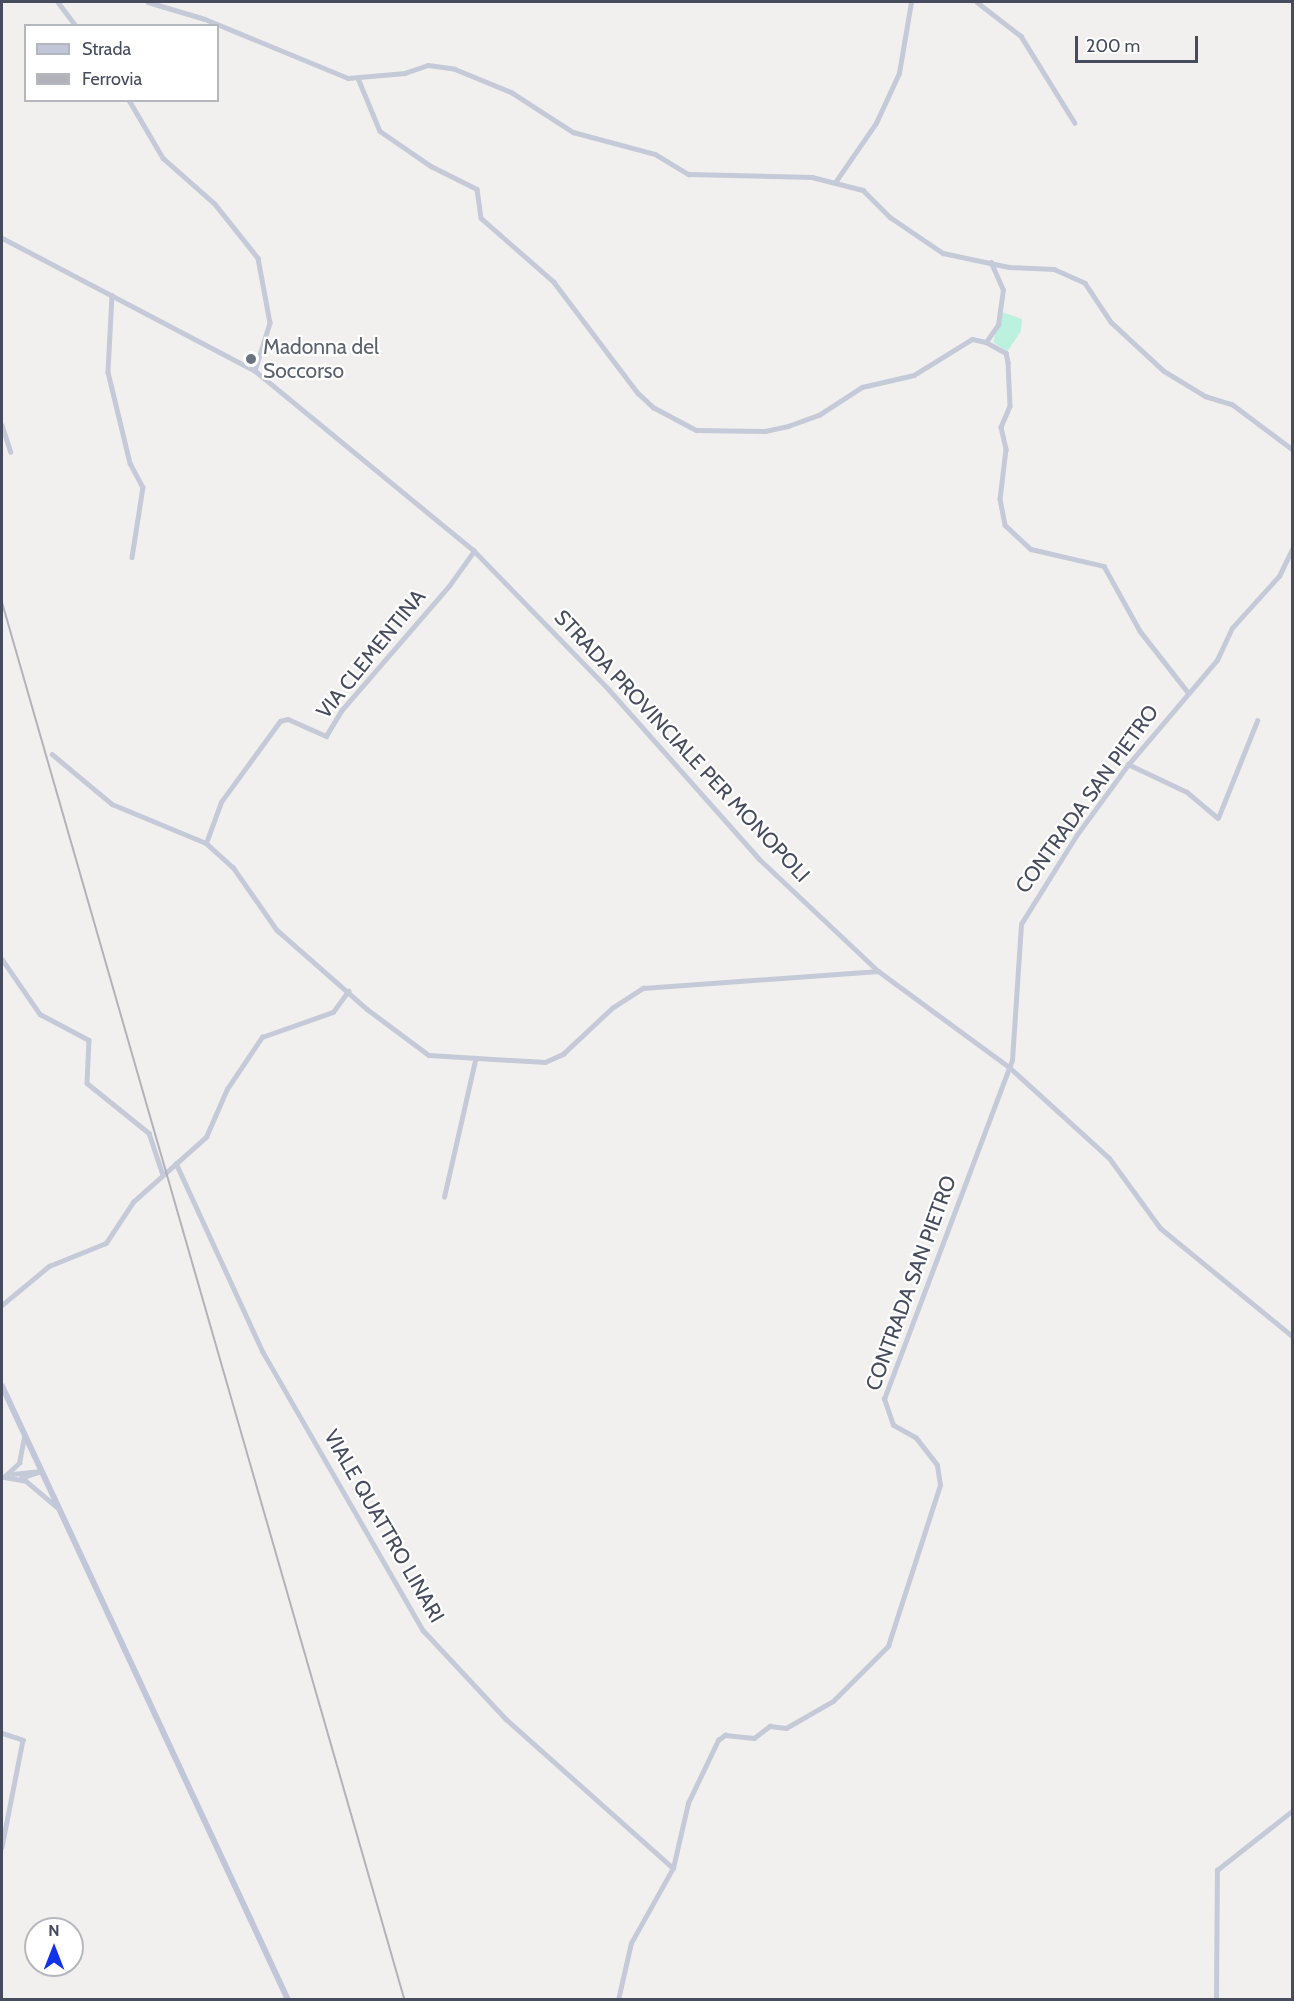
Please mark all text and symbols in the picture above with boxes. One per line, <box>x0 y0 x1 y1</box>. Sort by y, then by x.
legend <box>24 24 219 102</box>
scale bar <box>1078 24 1201 62</box>
text: 200 m <box>1086 35 1140 57</box>
text: Strada <box>82 38 131 60</box>
text: Ferrovia <box>82 68 142 90</box>
place label: Madonna del Soccorso <box>263 334 379 384</box>
marker: Madonna del Soccorso <box>244 352 258 366</box>
street label: VIA CLEMENTINA <box>311 584 431 724</box>
street label: STRADA PROVINCIALE PER MONOPOLI <box>549 605 815 887</box>
street label: CONTRADA SAN PIETRO <box>1010 700 1164 898</box>
street label: CONTRADA SAN PIETRO <box>860 1172 962 1394</box>
street label: VIALE QUATTRO LINARI <box>318 1425 450 1627</box>
north arrow <box>24 1917 84 1977</box>
text: N <box>48 1921 60 1940</box>

